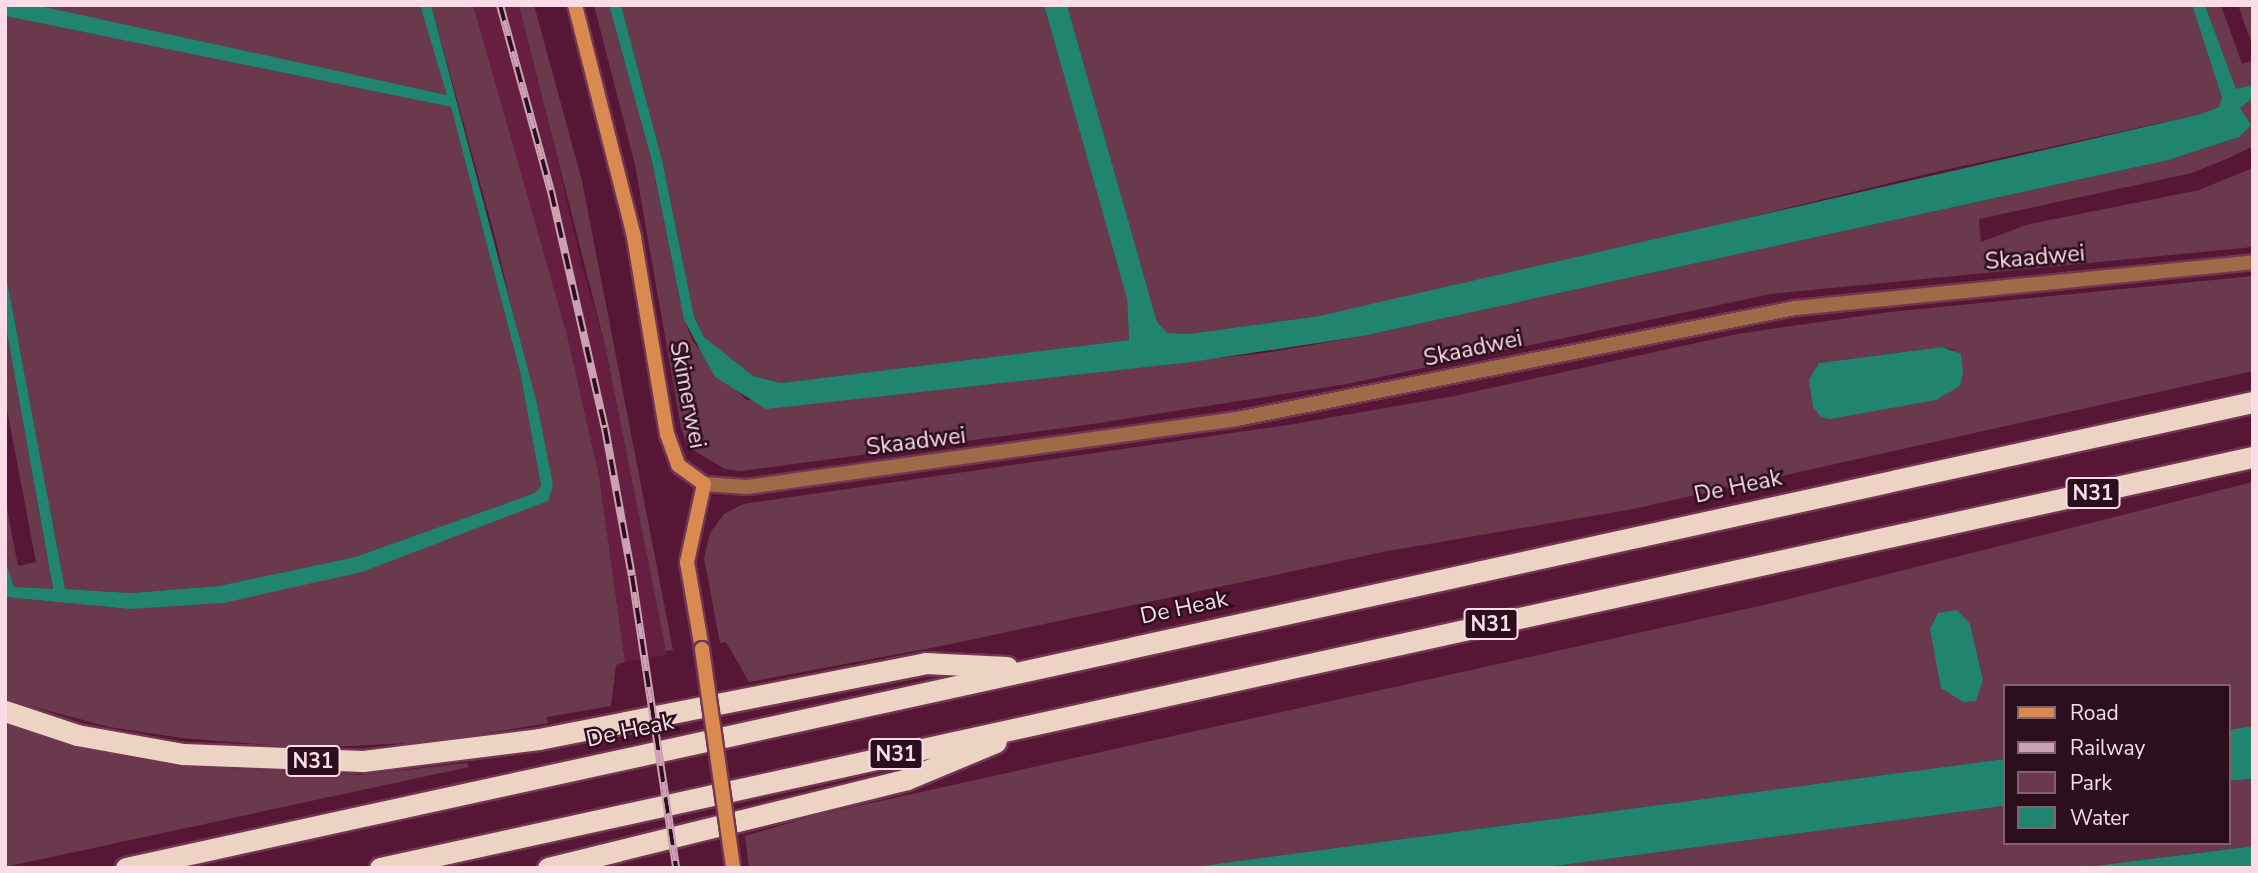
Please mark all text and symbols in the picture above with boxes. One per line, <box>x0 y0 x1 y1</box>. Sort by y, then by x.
street label: Skaadwei <box>1984 240 2086 276</box>
street label: Skaadwei <box>1421 325 1525 373</box>
street label: Skimerwei <box>663 339 711 451</box>
street label: Skaadwei <box>865 422 967 462</box>
street label: De Heak <box>1692 464 1784 510</box>
road number: N31 <box>2065 476 2121 510</box>
street label: De Heak <box>1138 585 1230 631</box>
road number: N31 <box>1463 606 1519 642</box>
legend <box>2002 684 2230 845</box>
text: Road <box>2070 699 2119 727</box>
street label: De Heak <box>584 708 676 754</box>
text: Railway <box>2070 734 2145 762</box>
road number: N31 <box>868 736 924 772</box>
road number: N31 <box>285 744 341 778</box>
text: Park <box>2070 769 2112 797</box>
text: Water <box>2070 804 2129 832</box>

